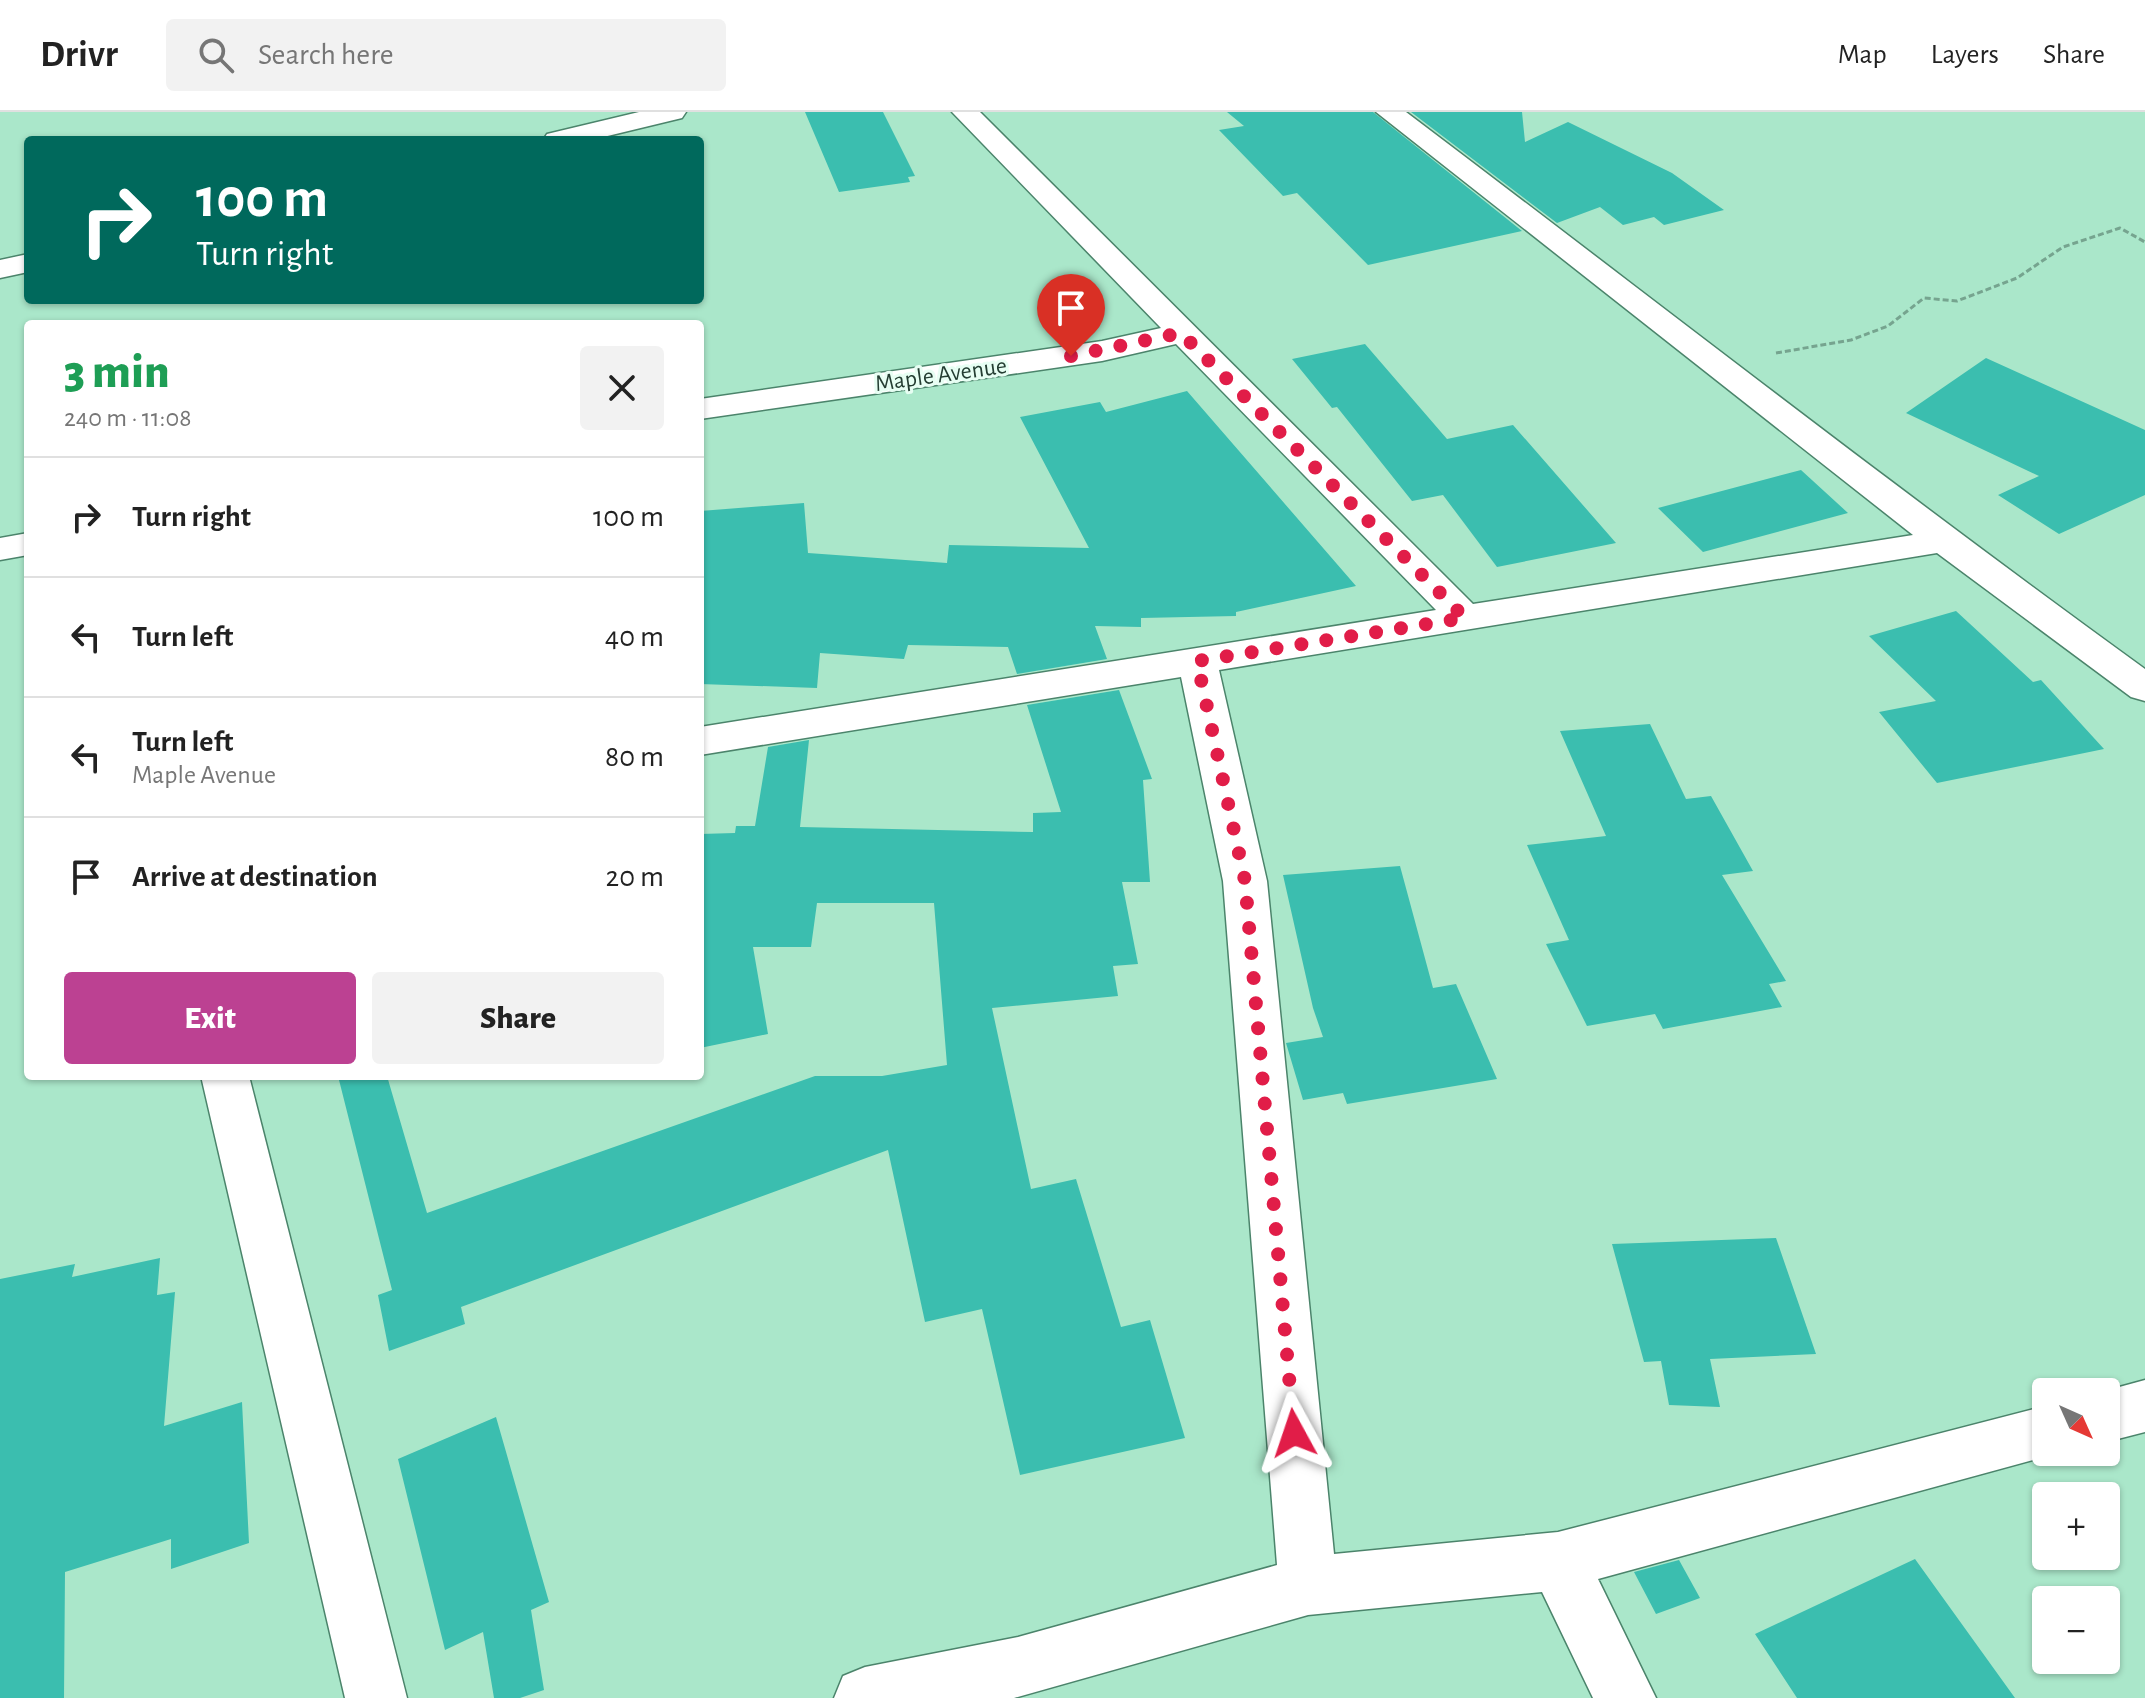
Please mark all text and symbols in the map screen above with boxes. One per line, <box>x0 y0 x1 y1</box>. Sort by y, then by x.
search box <box>166 19 726 91</box>
icon: search <box>194 33 238 77</box>
text: Drivr <box>40 36 118 74</box>
text: Search here <box>258 40 394 70</box>
text: Map <box>1838 41 1887 69</box>
text: Layers <box>1931 41 1999 69</box>
text: Share <box>2043 41 2105 69</box>
icon: right <box>64 168 168 272</box>
text: 100 m <box>196 171 328 227</box>
text: Turn right <box>196 236 333 272</box>
pin <box>1037 274 1105 356</box>
icon: arrive <box>1049 286 1093 330</box>
button: close <box>580 346 664 430</box>
text: 3 min <box>64 349 170 397</box>
street label: Maple Avenue <box>874 354 1008 396</box>
text: 240 m · 11:08 <box>64 405 192 431</box>
icon: right <box>64 495 108 539</box>
text: Turn right <box>132 502 251 532</box>
text: 100 m <box>593 502 664 532</box>
icon: left <box>64 615 108 659</box>
text: Turn left <box>132 622 233 652</box>
text: 40 m <box>605 622 664 652</box>
text: Turn left <box>132 727 233 757</box>
icon: left <box>64 735 108 779</box>
text: 80 m <box>605 742 664 772</box>
text: Maple Avenue <box>132 762 276 788</box>
icon: arrive <box>64 855 108 899</box>
text: Arrive at destination <box>132 862 378 892</box>
text: 20 m <box>606 862 664 892</box>
button: Exit <box>64 972 356 1064</box>
button: Share <box>372 972 664 1064</box>
north arrow <box>2032 1378 2120 1466</box>
map controls <box>2032 1378 2120 1674</box>
position arrow <box>1252 1391 1336 1475</box>
button: + <box>2032 1482 2120 1570</box>
button: − <box>2032 1586 2120 1674</box>

